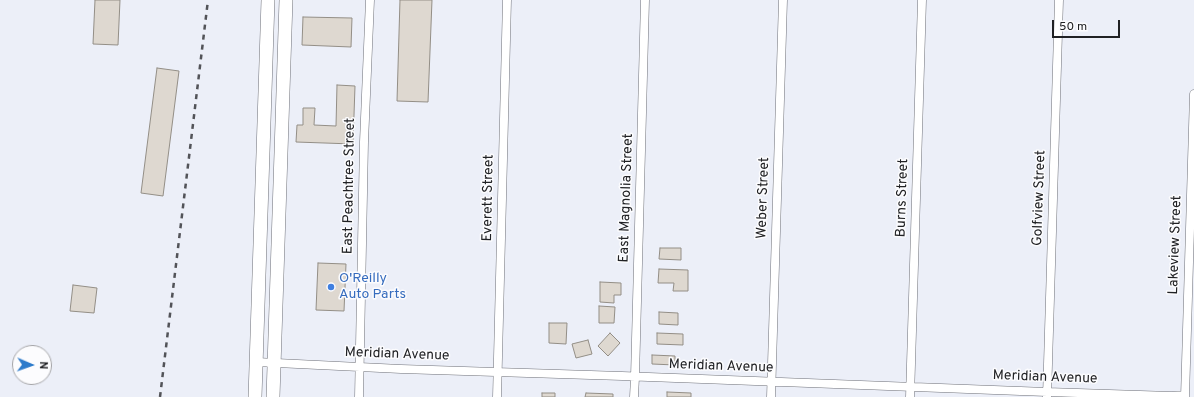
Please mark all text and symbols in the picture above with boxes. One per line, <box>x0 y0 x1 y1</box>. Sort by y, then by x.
scale bar <box>1054 12 1122 38</box>
text: 50 m <box>1059 19 1087 35</box>
street label: East Peachtree Street <box>340 118 360 254</box>
street label: East Magnolia Street <box>616 133 638 263</box>
street label: Golfview Street <box>1030 150 1050 246</box>
street label: Everett Street <box>480 154 498 242</box>
street label: Weber Street <box>754 157 774 239</box>
street label: Burns Street <box>893 158 913 238</box>
street label: Lakeview Street <box>1166 195 1186 295</box>
place label: O'Reilly Auto Parts <box>339 271 406 304</box>
marker: O'Reilly Auto Parts <box>326 282 336 292</box>
north arrow <box>12 345 52 385</box>
street label: Meridian Avenue <box>344 345 450 365</box>
street label: Meridian Avenue <box>668 357 774 377</box>
text: N <box>36 361 50 370</box>
street label: Meridian Avenue <box>992 368 1098 388</box>

